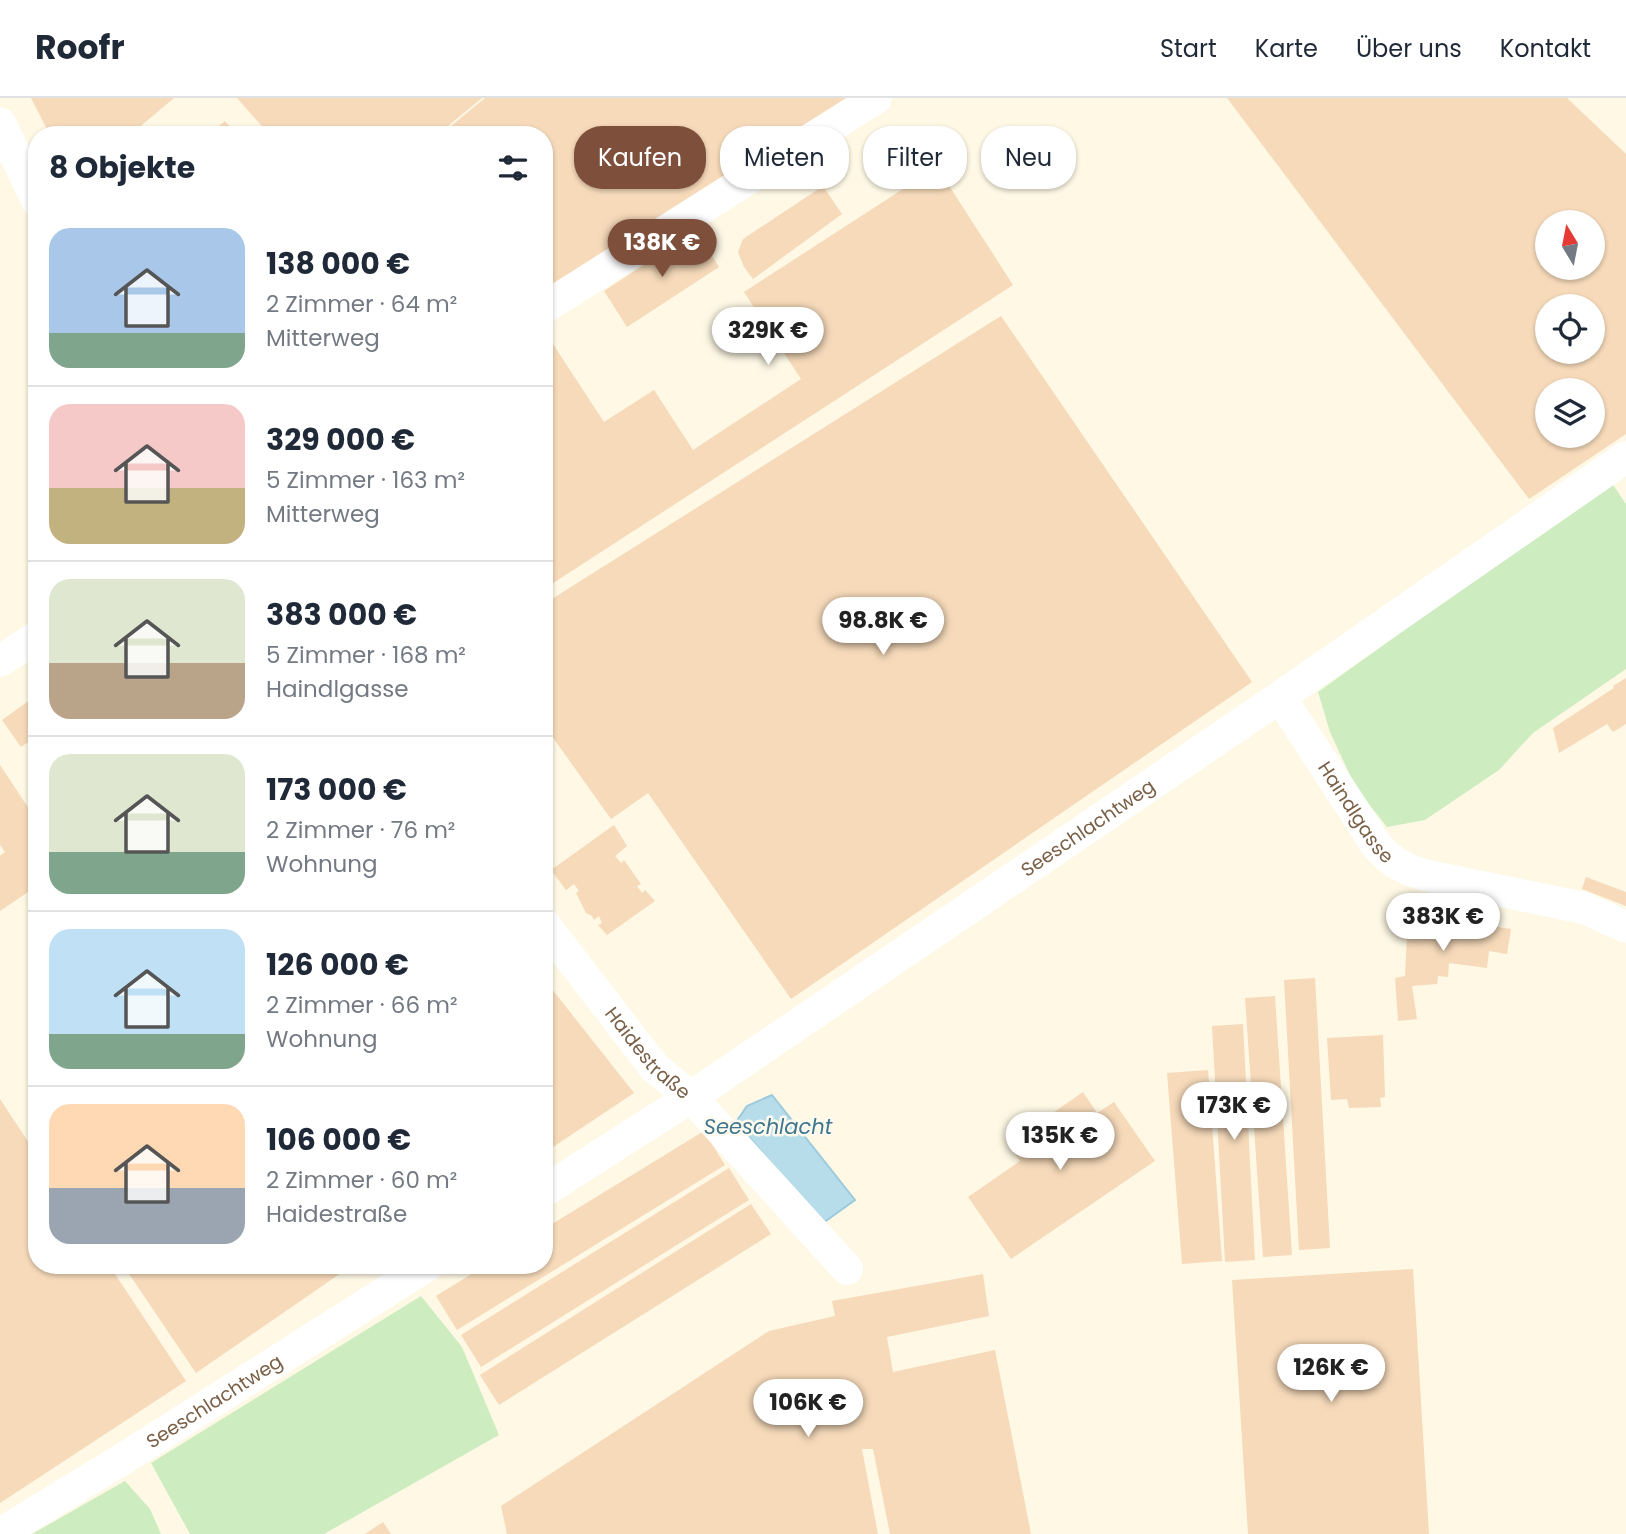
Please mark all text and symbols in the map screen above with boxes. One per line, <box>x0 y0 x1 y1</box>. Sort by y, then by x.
text: Roofr <box>35 24 125 71</box>
text: Start <box>1160 32 1217 65</box>
text: Karte <box>1255 32 1318 65</box>
text: Über uns <box>1356 32 1462 65</box>
text: Kontakt <box>1500 32 1591 65</box>
chip: Kaufen <box>574 126 706 189</box>
chip: Mieten <box>720 126 849 189</box>
chip: Filter <box>863 126 967 189</box>
chip: Neu <box>981 126 1076 189</box>
text: 8 Objekte <box>49 146 195 189</box>
icon: filters <box>494 149 532 187</box>
north arrow <box>1535 210 1605 280</box>
map controls <box>1535 210 1605 448</box>
pin: 138K € <box>605 220 719 279</box>
text: 138K € <box>624 226 700 258</box>
text: 138 000 € <box>266 242 410 285</box>
icon: home <box>105 256 189 340</box>
text: 2 Zimmer · 64 m² <box>266 288 457 320</box>
button: locate <box>1535 294 1605 364</box>
pin: 329K € <box>711 308 825 367</box>
text: 329K € <box>728 314 808 346</box>
text: Mitterweg <box>266 322 380 354</box>
button: layers <box>1535 378 1605 448</box>
text: 329 000 € <box>266 418 415 461</box>
icon: home <box>105 432 189 516</box>
text: 5 Zimmer · 163 m² <box>266 464 465 496</box>
text: Mitterweg <box>266 498 380 530</box>
text: 383 000 € <box>266 593 417 636</box>
pin: 98.8K € <box>818 598 948 657</box>
text: 98.8K € <box>838 604 928 636</box>
icon: home <box>105 607 189 691</box>
text: 5 Zimmer · 168 m² <box>266 639 466 671</box>
text: Haindlgasse <box>266 673 408 705</box>
street label: Haindlgasse <box>1312 756 1400 869</box>
text: 173 000 € <box>266 768 407 811</box>
street label: Seeschlachtweg <box>1015 772 1160 883</box>
icon: home <box>105 782 189 866</box>
text: 2 Zimmer · 76 m² <box>266 814 455 846</box>
text: Wohnung <box>266 848 378 880</box>
pin: 383K € <box>1386 894 1500 953</box>
text: 383K € <box>1402 900 1484 932</box>
text: 126 000 € <box>266 943 409 986</box>
icon: home <box>105 957 189 1041</box>
text: 2 Zimmer · 66 m² <box>266 989 457 1021</box>
street label: Haidestraße <box>599 1001 697 1105</box>
text: Wohnung <box>266 1023 378 1055</box>
pin: 173K € <box>1177 1082 1291 1142</box>
text: 173K € <box>1197 1089 1271 1121</box>
water label: Seeschlacht <box>704 1112 833 1141</box>
pin: 135K € <box>1003 1112 1117 1172</box>
text: 106 000 € <box>266 1118 411 1161</box>
text: 135K € <box>1022 1119 1098 1151</box>
icon: home <box>105 1132 189 1216</box>
text: 2 Zimmer · 60 m² <box>266 1164 457 1196</box>
text: Haidestraße <box>266 1198 407 1230</box>
pin: 126K € <box>1274 1344 1388 1404</box>
street label: Seeschlachtweg <box>141 1348 287 1454</box>
text: 126K € <box>1293 1351 1369 1383</box>
pin: 106K € <box>751 1380 865 1439</box>
text: 106K € <box>769 1386 847 1418</box>

